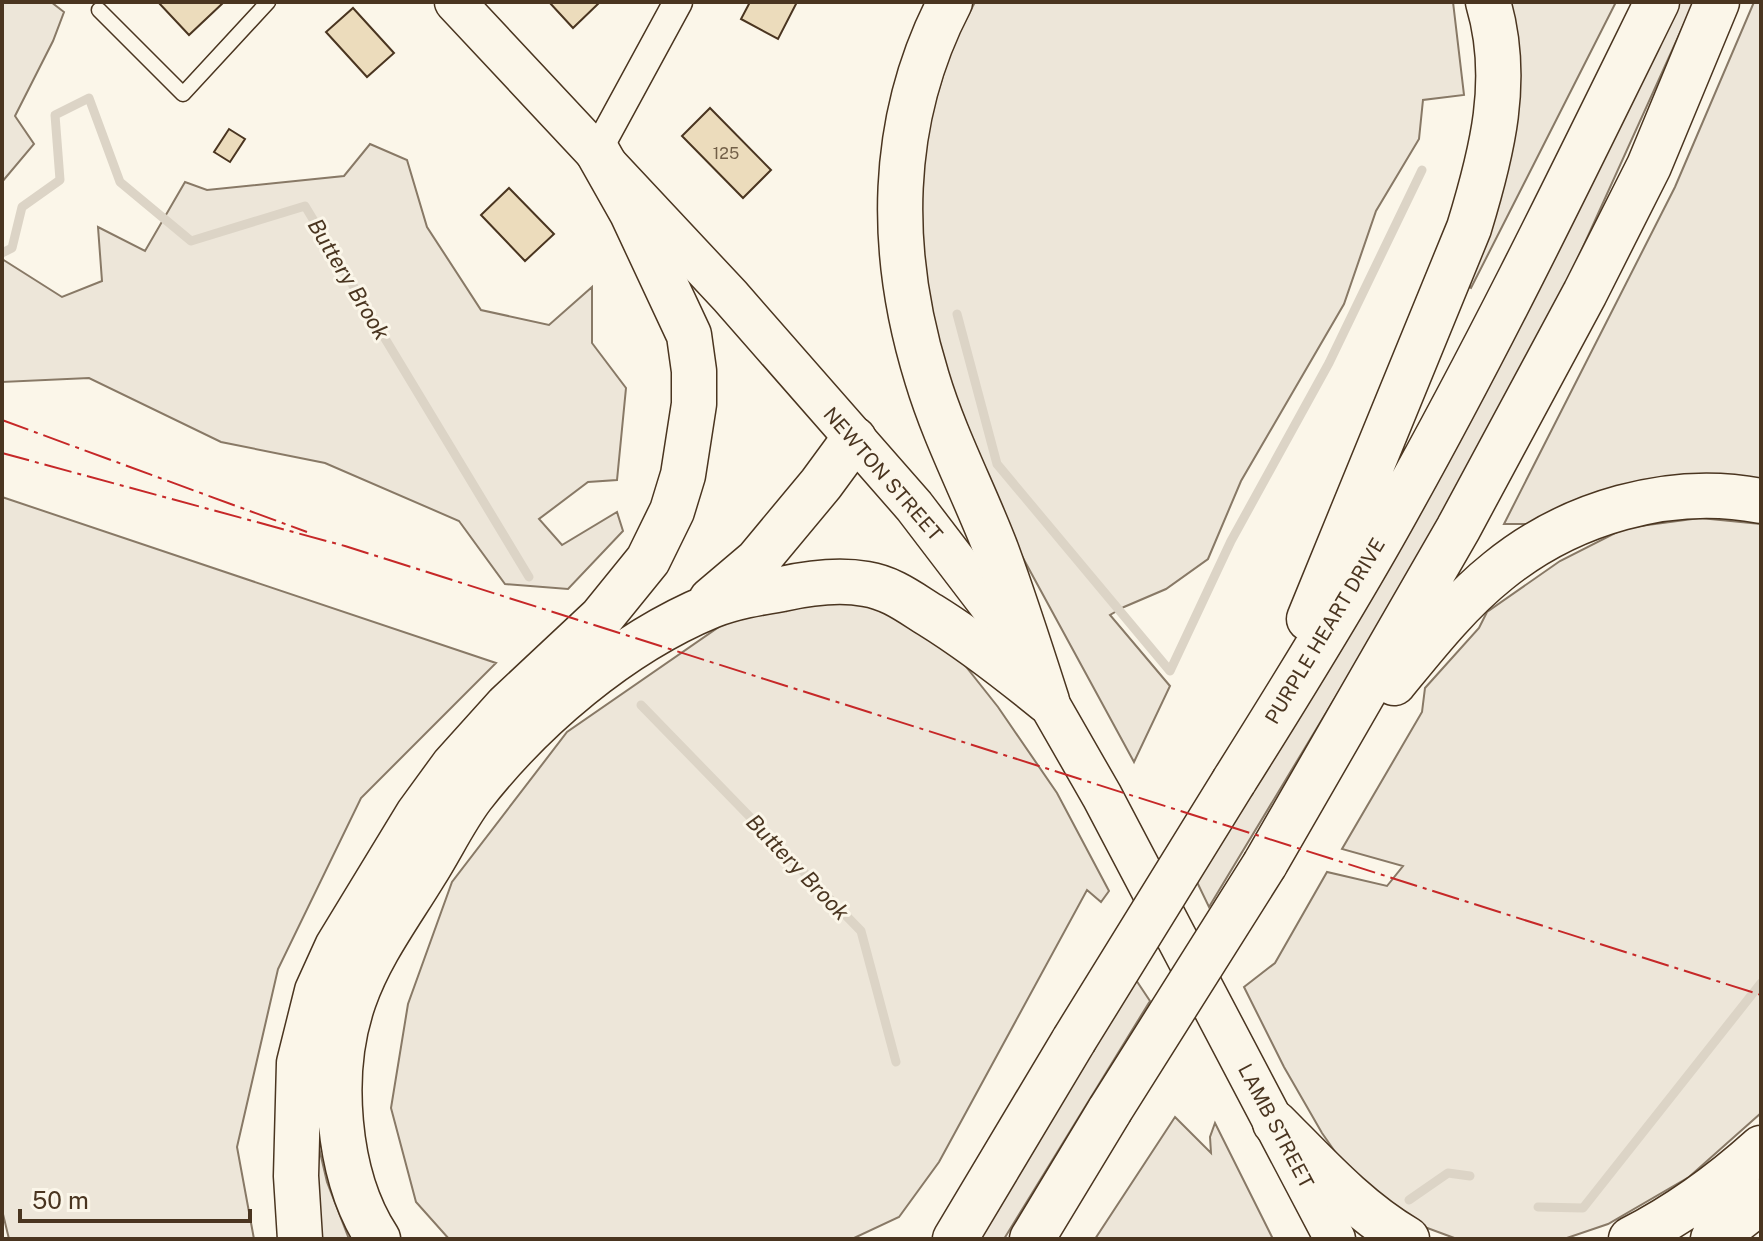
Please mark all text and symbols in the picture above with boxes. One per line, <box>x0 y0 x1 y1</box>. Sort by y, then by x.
house number: 125 <box>713 144 739 163</box>
water label: Buttery Brook <box>303 214 395 344</box>
street label: NEWTON STREET <box>818 402 948 546</box>
street label: PURPLE HEART DRIVE <box>1260 534 1390 728</box>
water label: Buttery Brook <box>741 809 855 925</box>
street label: LAMB STREET <box>1233 1060 1319 1193</box>
scale bar <box>20 1173 250 1223</box>
text: 50 m <box>32 1186 89 1214</box>

